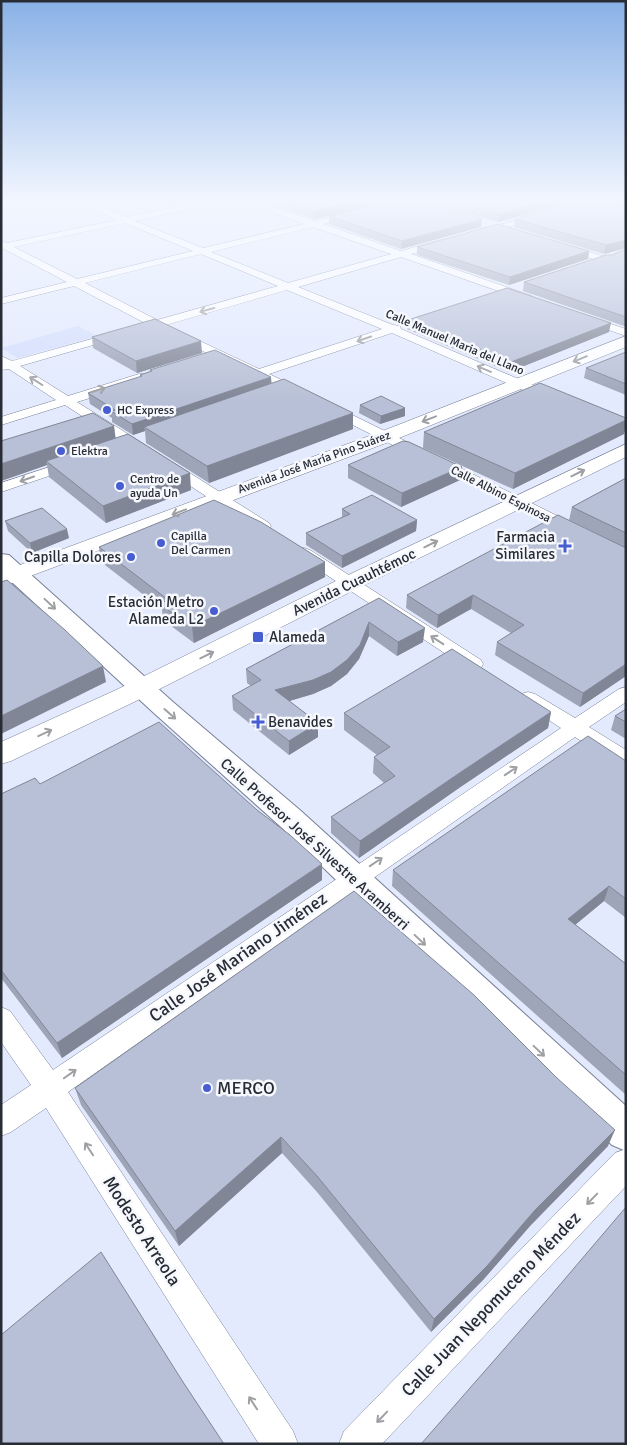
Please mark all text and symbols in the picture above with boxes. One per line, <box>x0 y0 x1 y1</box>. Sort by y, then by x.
one-way arrow <box>199 306 215 315</box>
street label: Calle Manuel Maria del Llano <box>383 306 526 379</box>
one-way arrow <box>356 335 372 344</box>
one-way arrow <box>573 355 589 364</box>
one-way arrow <box>477 364 492 374</box>
one-way arrow <box>30 375 44 385</box>
one-way arrow <box>89 385 105 395</box>
place label: HC Express <box>117 403 174 418</box>
marker: HC Express <box>101 404 113 416</box>
one-way arrow <box>422 415 437 424</box>
street label: Avenida José María Pino Suárez <box>236 428 393 497</box>
place label: Elektra <box>71 444 108 459</box>
marker: Elektra <box>55 445 67 457</box>
street label: Calle Albino Espinosa <box>448 463 553 526</box>
one-way arrow <box>570 468 585 478</box>
place label: Centro de ayuda Un <box>130 472 179 501</box>
one-way arrow <box>20 475 35 484</box>
marker: Centro de ayuda Un <box>114 480 126 492</box>
one-way arrow <box>171 509 186 518</box>
place label: Farmacia Similares <box>495 528 555 563</box>
place label: Capilla Del Carmen <box>171 529 231 558</box>
marker: Capilla Del Carmen <box>155 537 167 549</box>
one-way arrow <box>423 539 438 548</box>
marker: Farmacia Similares <box>559 540 571 552</box>
street label: Avenida Cuauhtémoc <box>289 544 419 620</box>
place label: Capilla Dolores <box>24 548 121 566</box>
marker: Capilla Dolores <box>125 551 137 563</box>
place label: Estación Metro Alameda L2 <box>108 593 204 628</box>
one-way arrow <box>44 598 57 610</box>
marker: Estación Metro Alameda L2 <box>208 605 220 617</box>
place label: Alameda <box>269 628 325 646</box>
marker: Alameda <box>251 630 265 644</box>
one-way arrow <box>431 635 445 645</box>
one-way arrow <box>199 649 214 659</box>
one-way arrow <box>164 708 177 719</box>
place label: Benavides <box>268 713 333 731</box>
marker: Benavides <box>252 716 264 728</box>
one-way arrow <box>37 728 52 738</box>
street label: Calle Profesor José Silvestre Aramberri <box>217 754 413 934</box>
one-way arrow <box>504 766 518 776</box>
one-way arrow <box>369 857 383 867</box>
street label: Calle José Mariano Jiménez <box>145 887 331 1027</box>
one-way arrow <box>414 934 427 946</box>
one-way arrow <box>533 1045 546 1057</box>
one-way arrow <box>63 1069 77 1079</box>
place label: MERCO <box>217 1077 275 1099</box>
marker: MERCO <box>201 1082 213 1094</box>
one-way arrow <box>83 1143 93 1157</box>
street label: Modesto Arreola <box>98 1172 186 1290</box>
one-way arrow <box>586 1193 598 1205</box>
street label: Calle Juan Nepomuceno Méndez <box>397 1207 585 1401</box>
one-way arrow <box>248 1396 259 1410</box>
one-way arrow <box>376 1411 388 1423</box>

